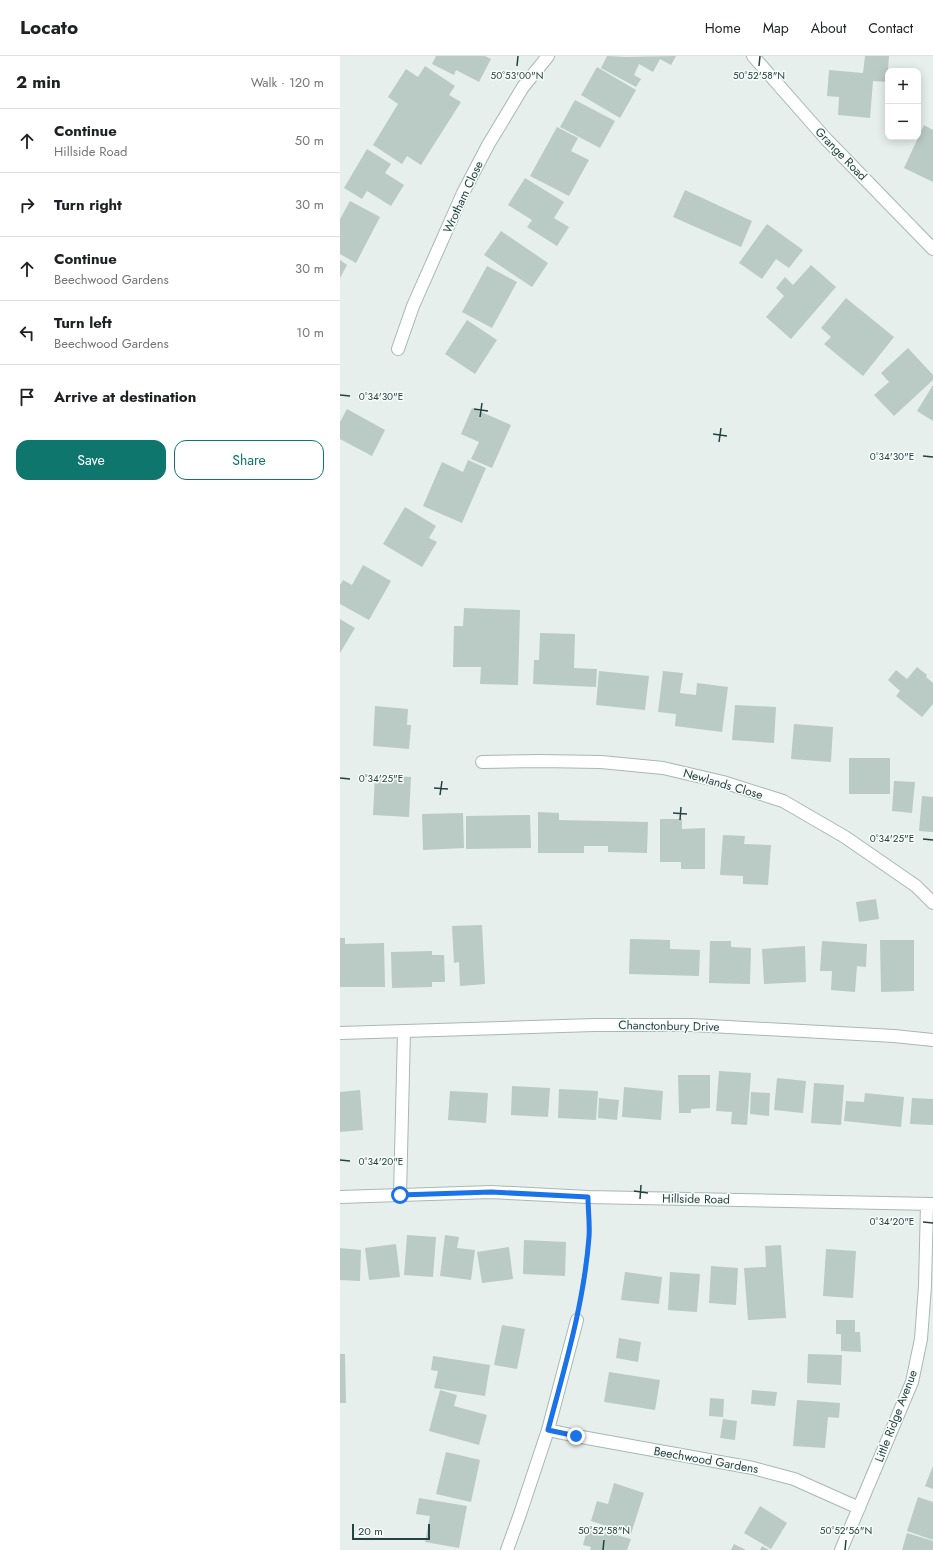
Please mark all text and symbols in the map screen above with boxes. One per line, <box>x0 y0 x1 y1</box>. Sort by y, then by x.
text: Locato <box>20 14 78 41</box>
text: Home <box>705 18 741 38</box>
text: Map <box>763 18 789 38</box>
text: About <box>811 18 846 38</box>
text: Contact <box>868 18 913 38</box>
text: 50°53'00"N <box>491 68 543 83</box>
text: 50°52'58"N <box>733 68 785 83</box>
map controls <box>885 68 921 140</box>
button: + <box>885 68 921 104</box>
text: 2 min <box>16 70 61 94</box>
text: Walk · 120 m <box>251 73 324 92</box>
button: − <box>885 104 921 140</box>
text: Continue <box>54 120 117 142</box>
street label: Grange Road <box>811 123 871 185</box>
icon: ahead <box>16 130 38 152</box>
text: 50 m <box>295 131 324 150</box>
text: Hillside Road <box>54 142 127 161</box>
street label: Wrotham Close <box>438 158 488 236</box>
icon: right <box>16 194 38 216</box>
text: Turn right <box>54 194 122 216</box>
text: 30 m <box>295 195 324 214</box>
text: Continue <box>54 248 117 270</box>
icon: ahead <box>16 258 38 280</box>
text: 30 m <box>295 259 324 278</box>
text: Beechwood Gardens <box>54 270 169 289</box>
text: Turn left <box>54 312 112 334</box>
icon: left <box>16 322 38 344</box>
text: 10 m <box>296 323 324 342</box>
text: Beechwood Gardens <box>54 334 169 353</box>
icon: arrive <box>16 386 38 408</box>
text: Arrive at destination <box>54 386 196 408</box>
text: 0°34'30"E <box>359 389 403 404</box>
button: Save <box>16 440 166 480</box>
button: Share <box>174 440 324 480</box>
text: 0°34'30"E <box>870 449 914 464</box>
street label: Newlands Close <box>681 764 765 804</box>
text: 0°34'25"E <box>359 771 403 786</box>
text: 0°34'25"E <box>870 831 914 846</box>
street label: Chanctonbury Drive <box>618 1016 720 1036</box>
text: 0°34'20"E <box>359 1154 403 1169</box>
route start <box>391 1186 409 1204</box>
street label: Hillside Road <box>662 1189 730 1209</box>
text: 0°34'20"E <box>870 1214 914 1229</box>
street label: Little Ridge Avenue <box>870 1367 922 1465</box>
route end <box>567 1427 585 1445</box>
street label: Beechwood Gardens <box>652 1442 760 1478</box>
scale bar <box>352 1522 430 1541</box>
text: 20 m <box>358 1523 383 1539</box>
text: 50°52'58"N <box>578 1523 630 1538</box>
text: 50°52'56"N <box>820 1523 872 1538</box>

